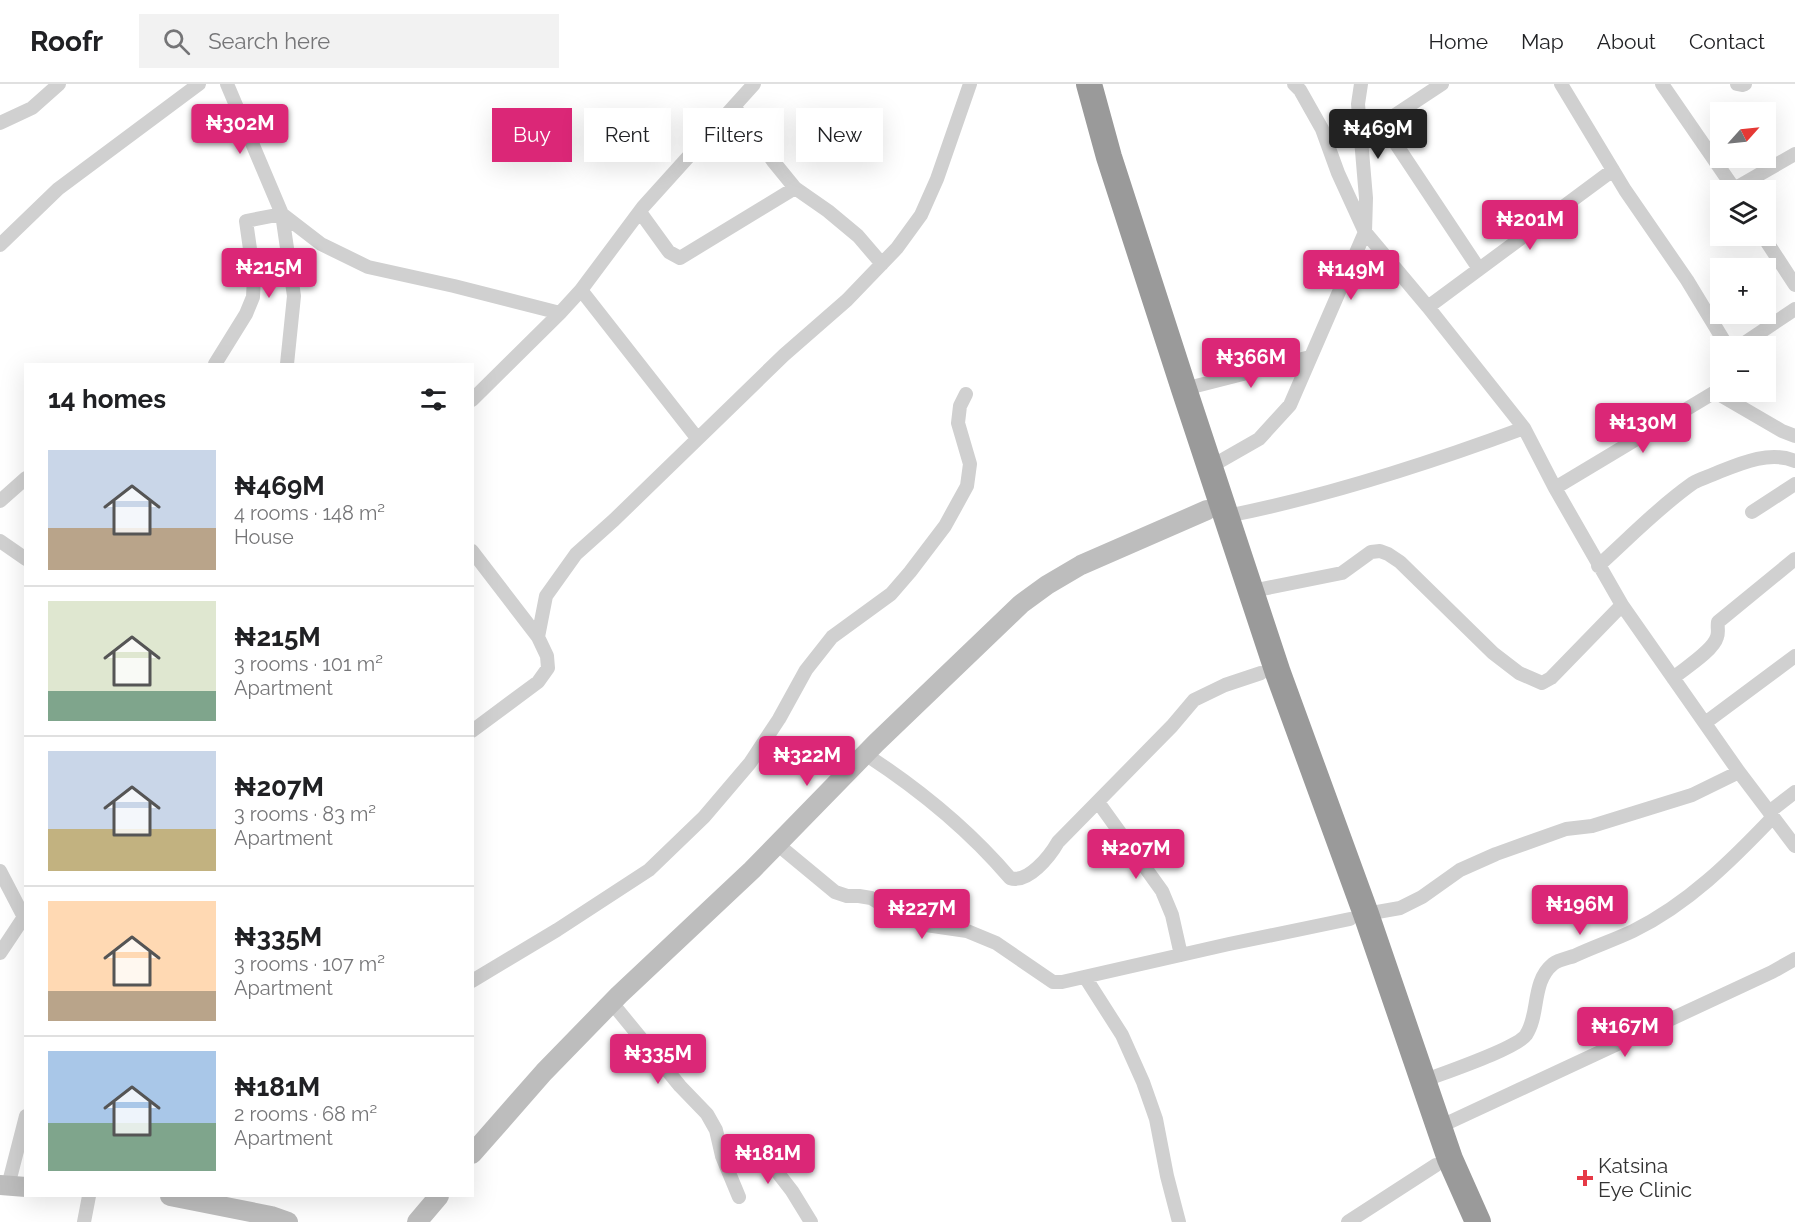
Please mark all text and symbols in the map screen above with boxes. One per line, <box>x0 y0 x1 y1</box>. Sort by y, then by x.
search box <box>139 14 559 68</box>
text: Roofr <box>30 25 103 58</box>
icon: search <box>160 25 193 58</box>
text: Search here <box>208 28 330 54</box>
text: Home <box>1429 29 1488 54</box>
text: Map <box>1521 29 1564 54</box>
text: About <box>1597 29 1656 54</box>
text: Contact <box>1689 29 1765 54</box>
north arrow <box>1710 102 1776 168</box>
map controls <box>1710 102 1776 402</box>
pin: ₦302M <box>198 104 282 155</box>
chip: Buy <box>492 108 572 162</box>
chip: Rent <box>584 108 671 162</box>
chip: Filters <box>683 108 784 162</box>
chip: New <box>796 108 883 162</box>
pin: ₦469M <box>1336 109 1420 160</box>
text: ₦302M <box>205 111 275 135</box>
text: ₦469M <box>1343 116 1413 140</box>
button: layers <box>1710 180 1776 246</box>
pin: ₦201M <box>1488 200 1572 251</box>
text: ₦201M <box>1496 207 1564 231</box>
pin: ₦215M <box>227 248 311 299</box>
pin: ₦149M <box>1309 250 1393 301</box>
text: ₦215M <box>236 255 302 279</box>
text: ₦149M <box>1317 257 1385 281</box>
button: + <box>1710 258 1776 324</box>
button: − <box>1710 336 1776 402</box>
pin: ₦366M <box>1209 338 1293 389</box>
text: ₦366M <box>1216 345 1286 369</box>
icon: filters <box>417 383 450 416</box>
text: 14 homes <box>48 384 166 414</box>
pin: ₦130M <box>1601 403 1685 454</box>
text: ₦130M <box>1609 410 1677 434</box>
text: ₦469M <box>234 471 325 501</box>
icon: home <box>96 474 168 546</box>
text: 4 rooms · 148 m² <box>234 501 385 525</box>
text: House <box>234 525 294 549</box>
text: ₦215M <box>234 622 321 652</box>
icon: home <box>96 625 168 697</box>
text: 3 rooms · 101 m² <box>234 652 383 676</box>
text: Apartment <box>234 676 333 700</box>
pin: ₦322M <box>765 736 849 787</box>
text: ₦322M <box>773 743 841 767</box>
text: ₦207M <box>234 772 324 802</box>
icon: home <box>96 775 168 847</box>
text: 3 rooms · 83 m² <box>234 802 376 826</box>
text: Apartment <box>234 826 333 850</box>
pin: ₦207M <box>1094 829 1178 880</box>
text: ₦207M <box>1101 836 1171 860</box>
pin: ₦196M <box>1538 885 1622 936</box>
pin: ₦227M <box>880 889 964 940</box>
text: ₦196M <box>1546 892 1614 916</box>
text: ₦227M <box>888 896 956 920</box>
text: ₦335M <box>234 922 322 952</box>
icon: home <box>96 925 168 997</box>
text: 3 rooms · 107 m² <box>234 952 385 976</box>
text: Apartment <box>234 976 333 1000</box>
pin: ₦167M <box>1583 1007 1667 1058</box>
text: ₦167M <box>1591 1014 1659 1038</box>
pin: ₦335M <box>616 1034 700 1085</box>
text: ₦335M <box>624 1041 692 1065</box>
text: ₦181M <box>234 1072 320 1102</box>
icon: home <box>96 1075 168 1147</box>
text: 2 rooms · 68 m² <box>234 1102 377 1126</box>
text: Apartment <box>234 1126 333 1150</box>
pin: ₦181M <box>726 1134 810 1185</box>
text: ₦181M <box>735 1141 801 1165</box>
place label: Katsina Eye Clinic <box>1598 1153 1692 1202</box>
marker: Katsina Eye Clinic <box>1576 1169 1594 1187</box>

